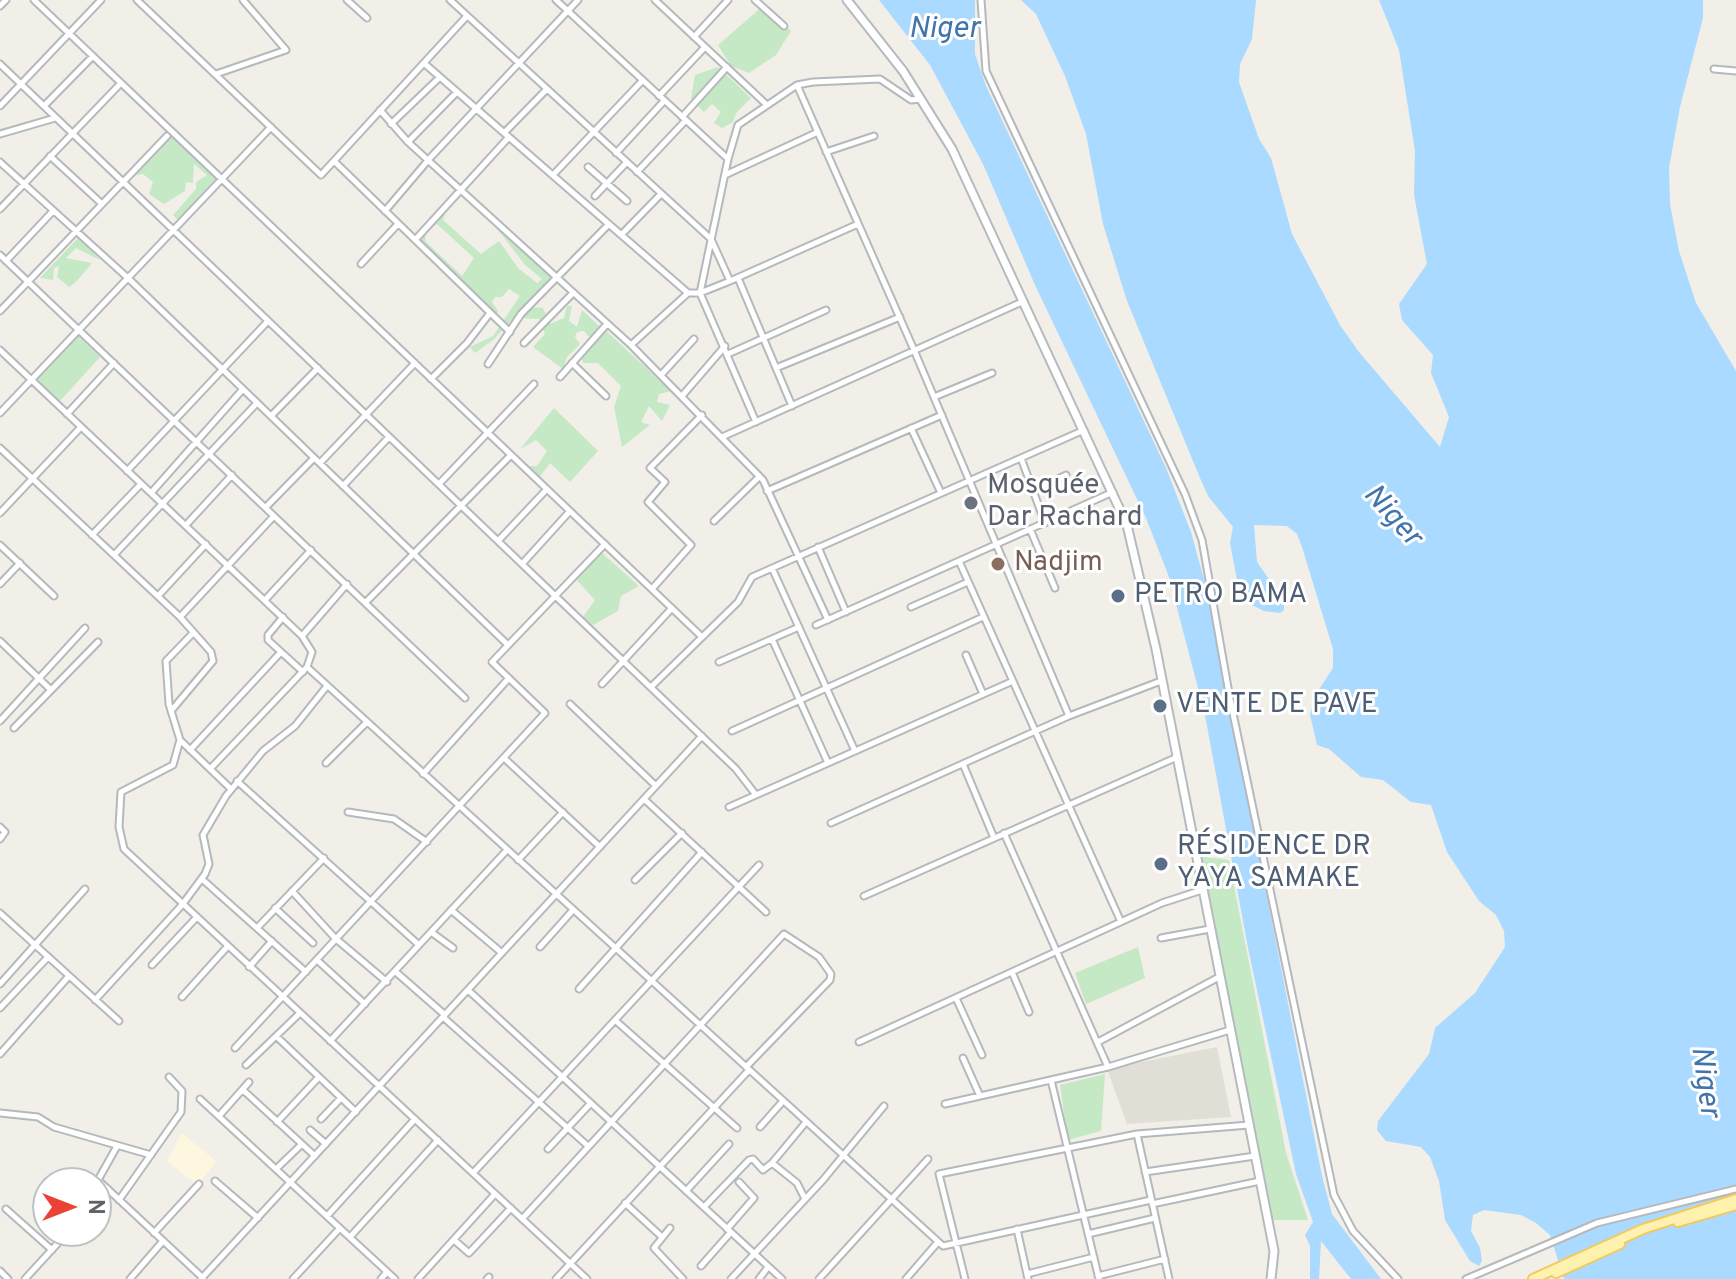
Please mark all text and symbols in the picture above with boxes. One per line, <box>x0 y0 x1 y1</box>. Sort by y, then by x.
water label: Niger <box>908 13 980 49</box>
place label: Mosquée Dar Rachard <box>987 470 1143 536</box>
water label: Niger <box>1354 479 1428 555</box>
marker: Mosquée Dar Rachard <box>962 494 980 512</box>
place label: Nadjim <box>1014 547 1103 581</box>
marker: Nadjim <box>989 555 1007 573</box>
place label: PETRO BAMA <box>1134 579 1307 613</box>
marker: PETRO BAMA <box>1109 587 1127 605</box>
place label: VENTE DE PAVE <box>1176 689 1378 723</box>
marker: VENTE DE PAVE <box>1151 697 1169 715</box>
place label: RÉSIDENCE DR YAYA SAMAKE <box>1177 831 1371 897</box>
marker: RÉSIDENCE DR YAYA SAMAKE <box>1152 855 1170 873</box>
water label: Niger <box>1680 1044 1726 1120</box>
north arrow <box>32 1167 112 1247</box>
text: N <box>81 1199 108 1215</box>

